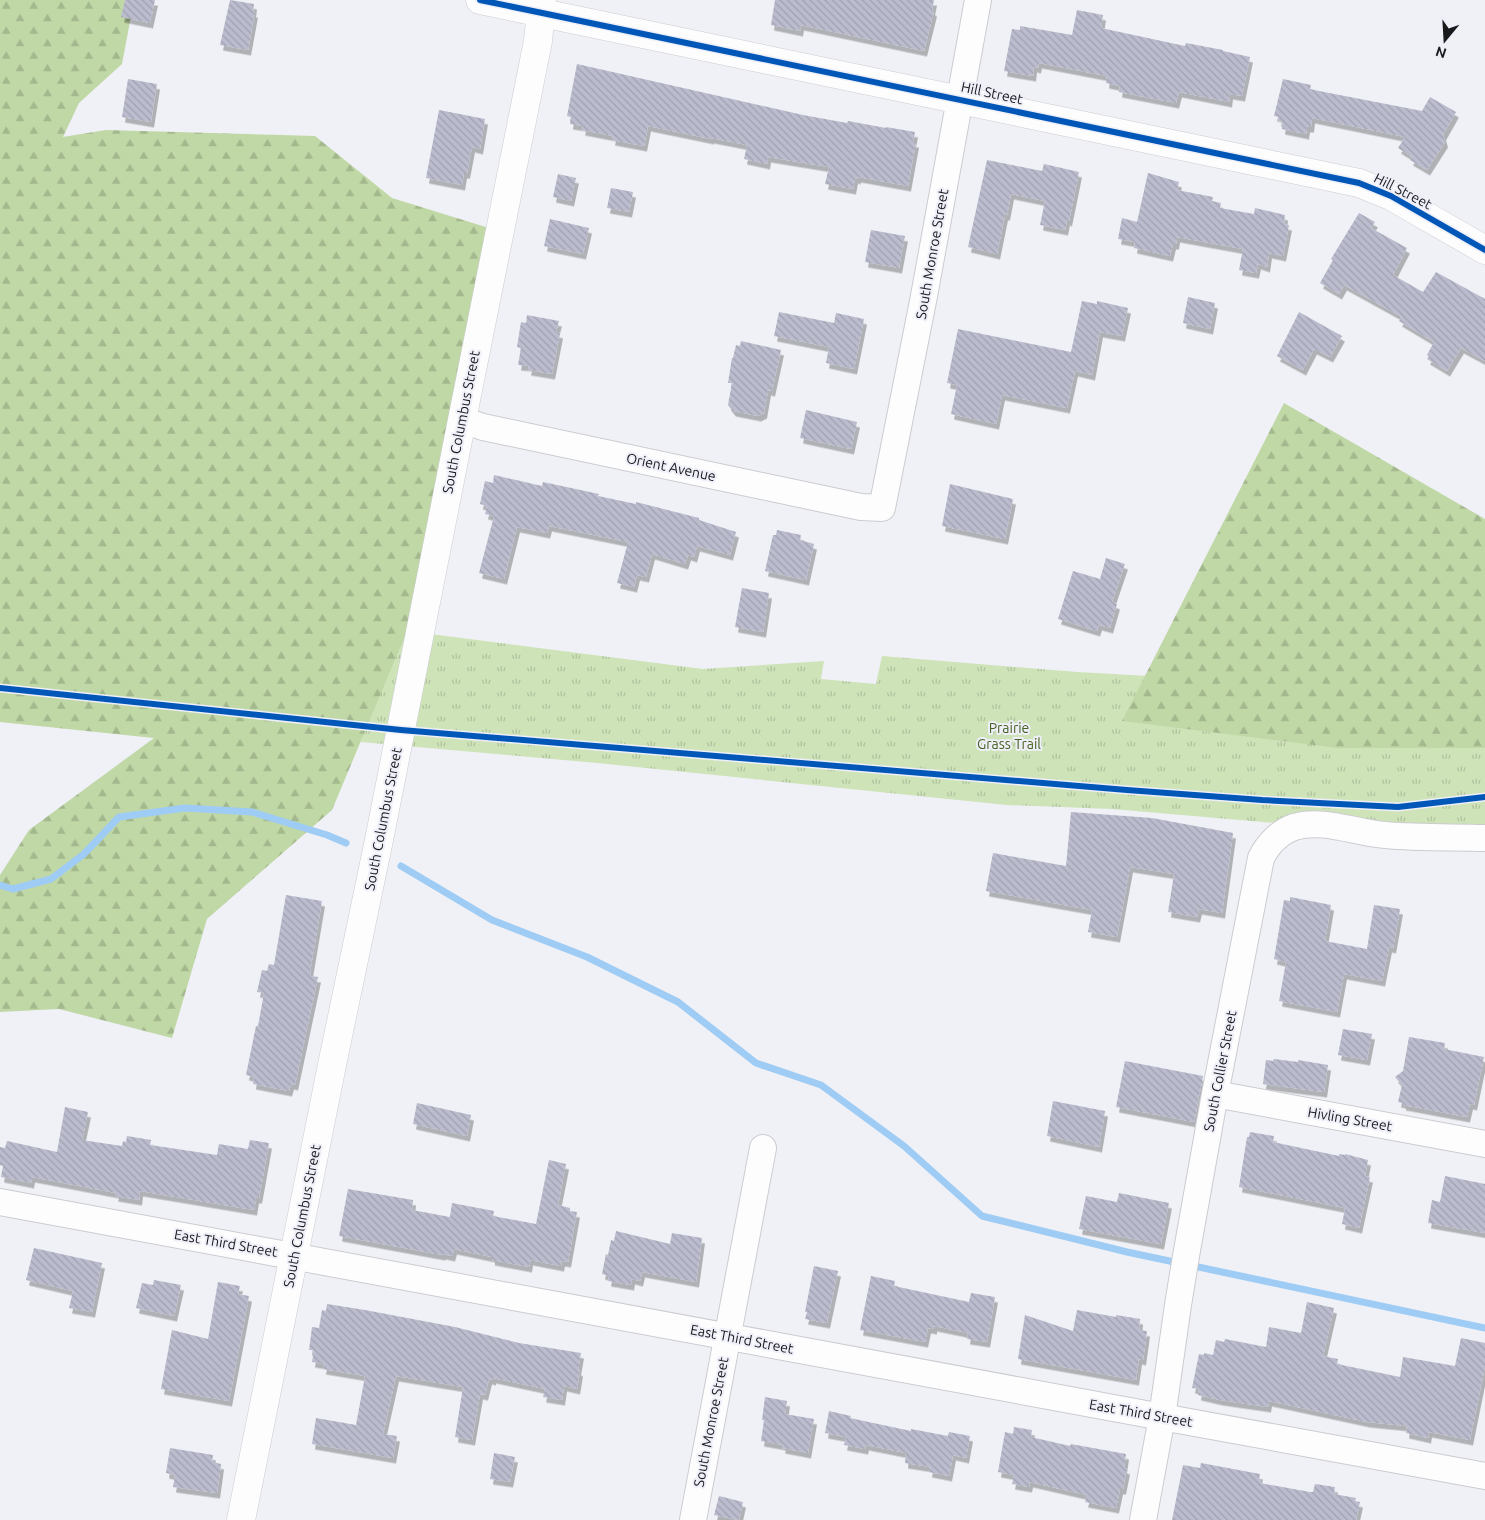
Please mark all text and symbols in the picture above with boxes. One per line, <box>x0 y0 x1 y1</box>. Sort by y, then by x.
north arrow <box>1420 15 1470 65</box>
text: N <box>1434 43 1448 62</box>
street label: Hill Street <box>960 79 1025 107</box>
street label: Hill Street <box>1371 170 1435 213</box>
street label: South Monroe Street <box>913 187 951 320</box>
street label: South Columbus Street <box>439 349 483 495</box>
street label: Orient Avenue <box>625 450 717 484</box>
park label: Prairie Grass Trail <box>977 720 1041 752</box>
street label: South Columbus Street <box>361 746 405 892</box>
street label: South Collier Street <box>1200 1009 1240 1133</box>
street label: Hivling Street <box>1307 1104 1394 1134</box>
street label: South Columbus Street <box>280 1143 324 1289</box>
street label: East Third Street <box>173 1226 279 1260</box>
street label: East Third Street <box>689 1321 795 1357</box>
street label: South Monroe Street <box>691 1355 732 1488</box>
street label: East Third Street <box>1088 1396 1194 1430</box>

